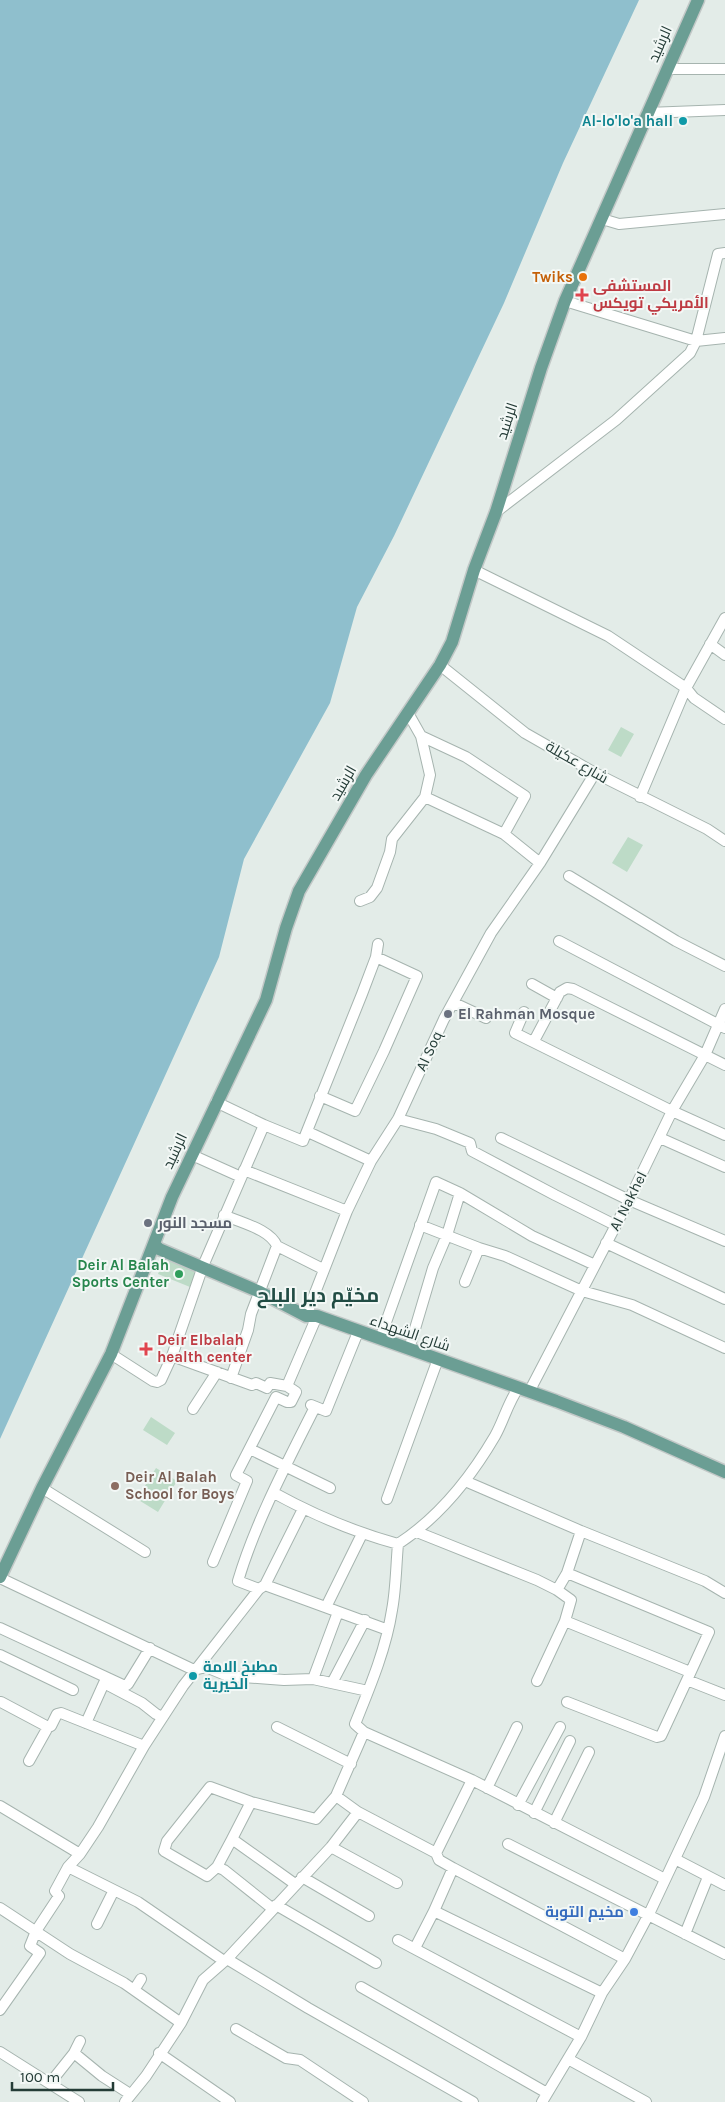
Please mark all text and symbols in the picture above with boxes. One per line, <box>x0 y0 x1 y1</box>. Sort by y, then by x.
street label: الرشيد <box>644 23 676 65</box>
place label: Al-lo'lo'a hall <box>582 112 673 130</box>
marker: Al-lo'lo'a hall <box>677 115 689 127</box>
place label: Twiks <box>532 268 573 286</box>
marker: Twiks <box>577 271 589 283</box>
place label: المستشفى الأمريكي تويكس <box>593 277 709 315</box>
marker: المستشفى الأمريكي تويكس <box>575 288 589 302</box>
street label: الرشيد <box>493 400 521 442</box>
street label: شارع عكيلة <box>542 737 611 789</box>
street label: الرشيد <box>326 762 360 804</box>
place label: El Rahman Mosque <box>458 1005 595 1023</box>
marker: El Rahman Mosque <box>442 1008 454 1020</box>
street label: Al Soq <box>412 1028 446 1074</box>
street label: الرشيد <box>159 1130 191 1172</box>
street label: Al Nakhel <box>605 1168 651 1234</box>
place label: مسجد النور <box>157 1214 232 1232</box>
marker: مسجد النور <box>142 1217 154 1229</box>
place label: Deir Al Balah Sports Center <box>72 1256 169 1291</box>
marker: Deir Al Balah Sports Center <box>173 1268 185 1280</box>
district label: مخيّم دير البلح <box>257 1284 379 1309</box>
street label: شارع الشهداء <box>367 1311 453 1357</box>
place label: Deir Elbalah health center <box>157 1331 252 1366</box>
marker: Deir Elbalah health center <box>139 1342 153 1356</box>
place label: Deir Al Balah School for Boys <box>125 1468 235 1503</box>
marker: Deir Al Balah School for Boys <box>109 1480 121 1492</box>
place label: مطبخ الامة الخيرية <box>203 1658 278 1693</box>
marker: مطبخ الامة الخيرية <box>187 1670 199 1682</box>
place label: مخيم التوبة <box>545 1903 624 1922</box>
marker: مخيم التوبة <box>628 1906 640 1918</box>
scale bar <box>12 2060 114 2092</box>
text: 100 m <box>20 2068 60 2086</box>

